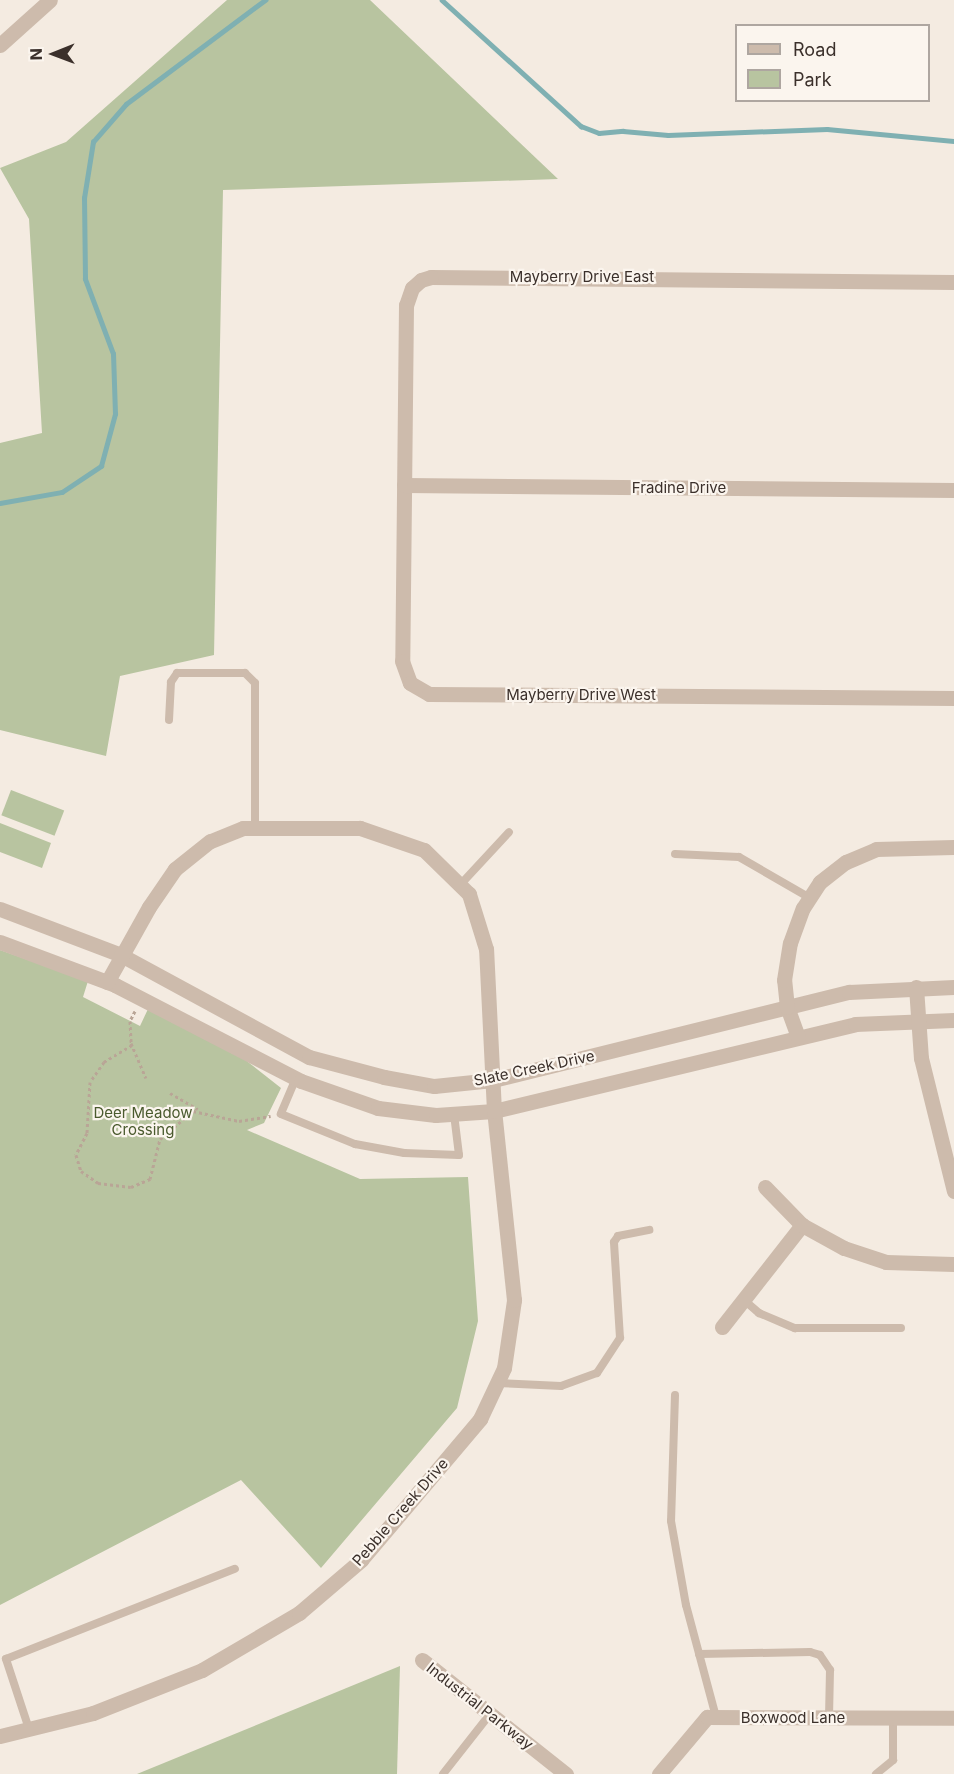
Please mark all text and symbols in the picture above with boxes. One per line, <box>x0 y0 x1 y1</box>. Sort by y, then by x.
north arrow <box>24 24 84 84</box>
legend <box>735 24 930 102</box>
text: Road <box>793 39 836 60</box>
text: N <box>26 48 46 61</box>
text: Park <box>793 69 832 90</box>
street label: Mayberry Drive East <box>510 268 654 286</box>
street label: Fradine Drive <box>632 479 726 497</box>
street label: Mayberry Drive West <box>506 686 656 704</box>
street label: Slate Creek Drive <box>472 1046 596 1090</box>
park label: Deer Meadow Crossing <box>93 1103 193 1138</box>
street label: Pebble Creek Drive <box>348 1455 452 1569</box>
street label: Industrial Parkway <box>423 1659 537 1753</box>
street label: Boxwood Lane <box>741 1709 845 1727</box>

